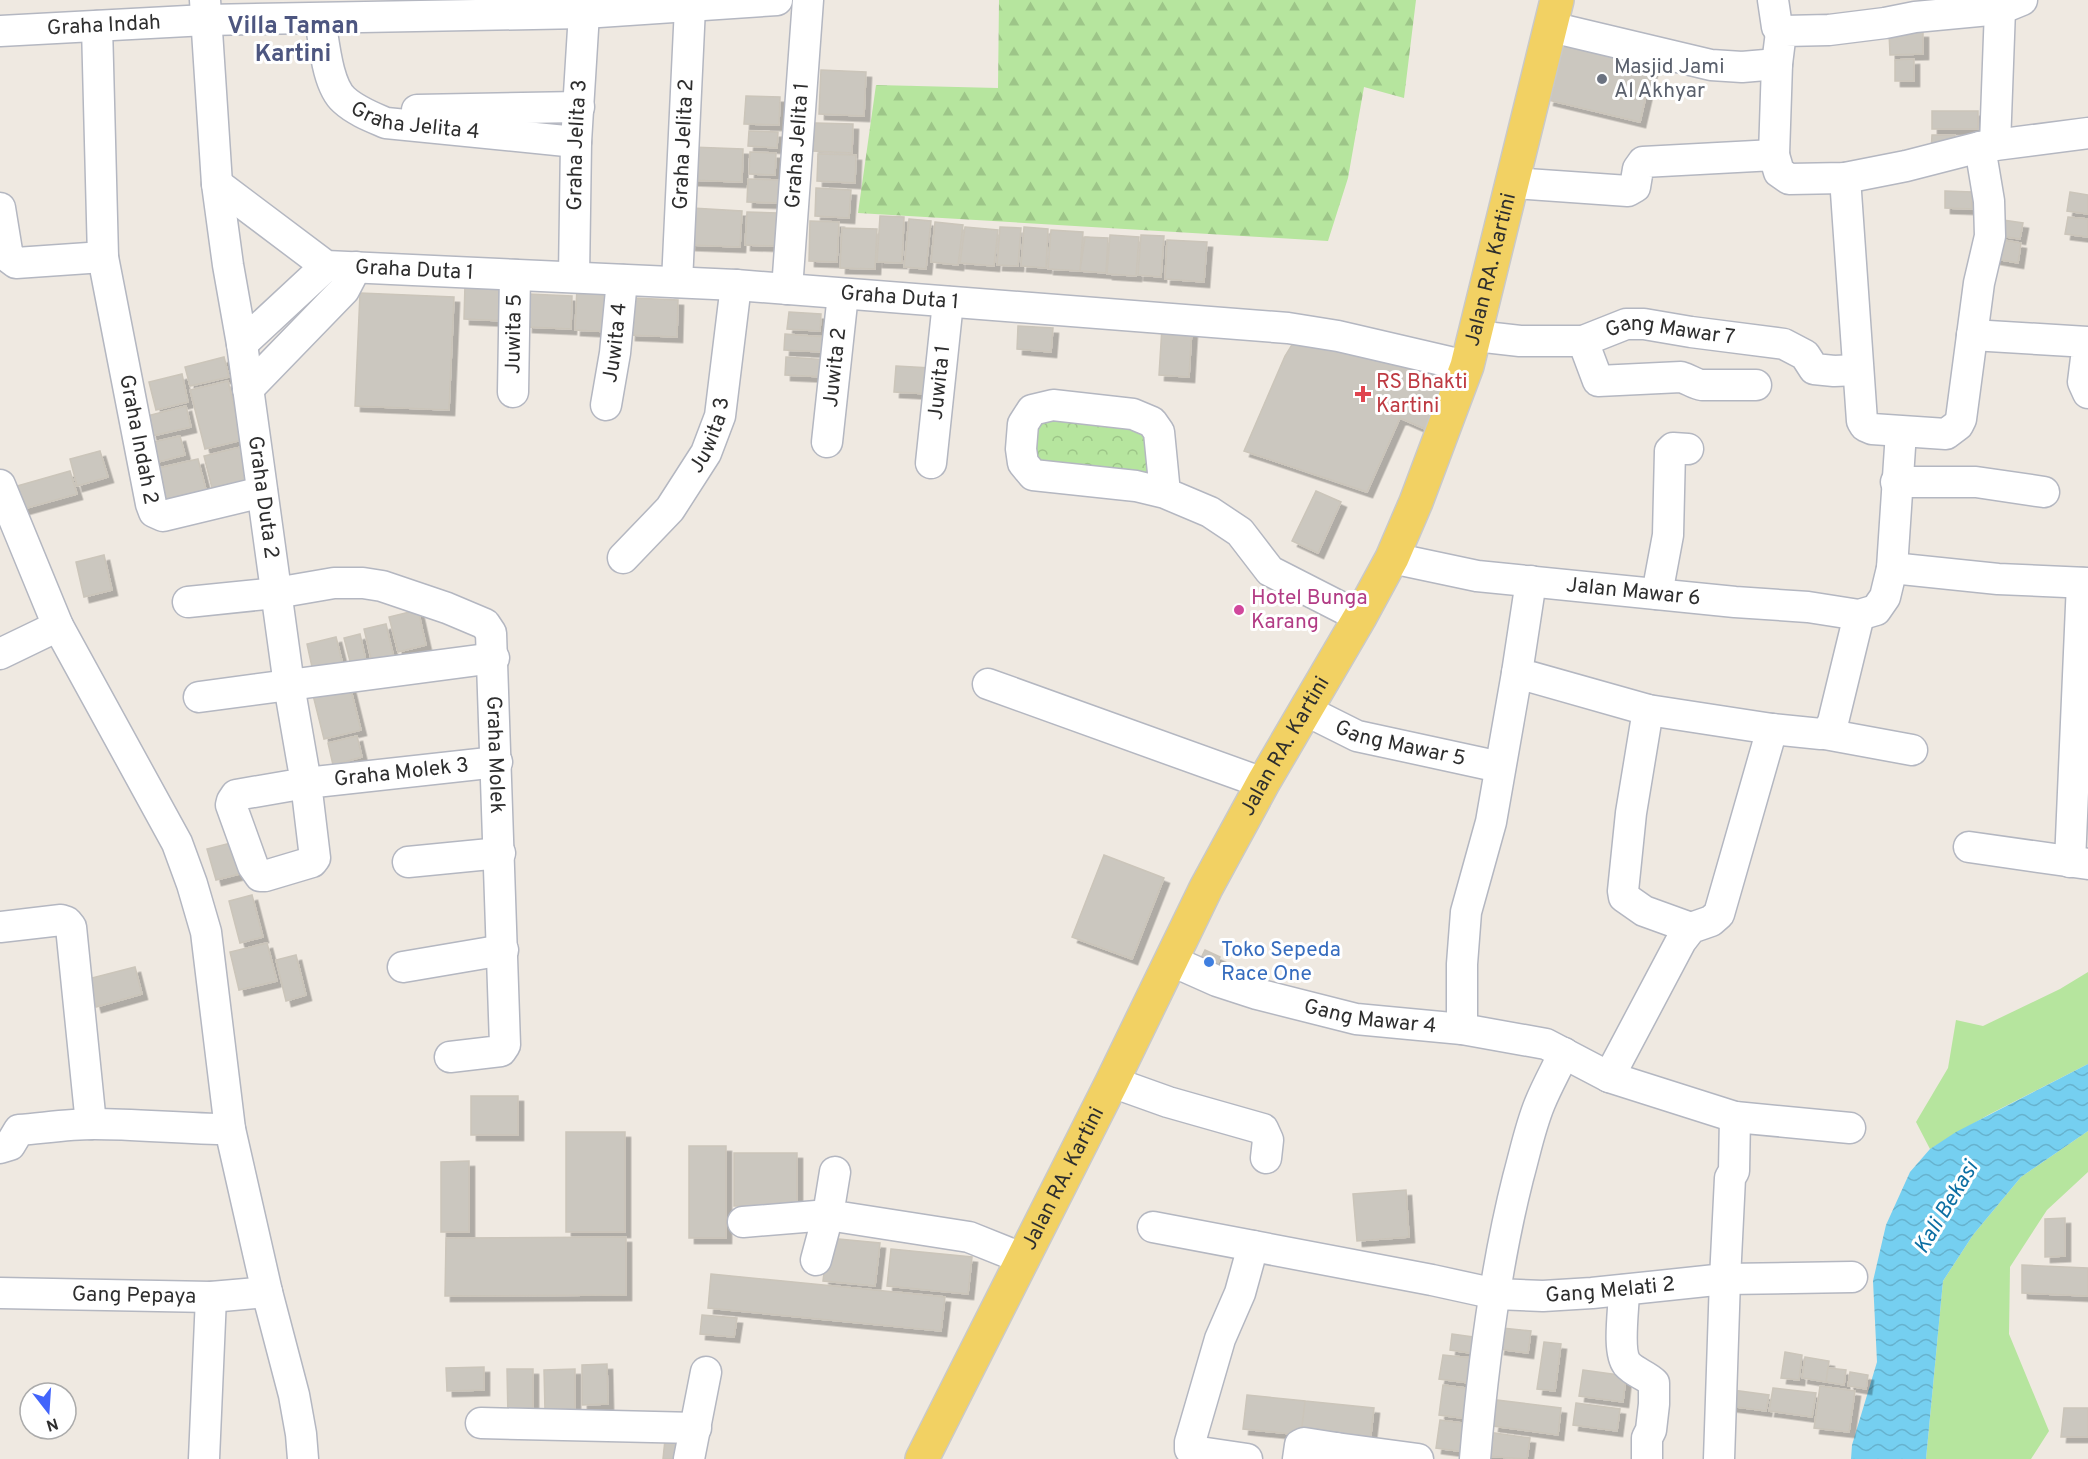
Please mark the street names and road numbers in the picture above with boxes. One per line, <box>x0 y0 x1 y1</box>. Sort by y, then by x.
street label: Graha Indah <box>46 9 161 42</box>
street label: Graha Jelita 2 <box>667 78 700 210</box>
street label: Graha Jelita 3 <box>561 79 593 211</box>
street label: Graha Jelita 1 <box>779 81 815 209</box>
street label: Graha Jelita 4 <box>345 95 481 146</box>
street label: Jalan RA. Kartini <box>1459 190 1523 349</box>
street label: Graha Duta 1 <box>354 254 475 286</box>
street label: Graha Duta 1 <box>839 280 960 316</box>
street label: Juwita 5 <box>500 294 528 374</box>
street label: Juwita 4 <box>597 302 633 385</box>
street label: Gang Mawar 7 <box>1601 310 1737 351</box>
street label: Juwita 2 <box>817 326 853 409</box>
street label: Juwita 1 <box>922 344 957 421</box>
street label: Graha Indah 2 <box>113 372 164 507</box>
street label: Juwita 3 <box>683 396 736 478</box>
street label: Graha Duta 2 <box>241 434 285 560</box>
street label: Jalan Mawar 6 <box>1565 572 1702 612</box>
street label: Jalan RA. Kartini <box>1234 672 1336 821</box>
street label: Graha Molek <box>480 695 511 814</box>
street label: Gang Mawar 5 <box>1330 714 1468 773</box>
street label: Graha Molek 3 <box>333 752 470 793</box>
street label: Gang Mawar 4 <box>1301 993 1438 1040</box>
street label: Jalan RA. Kartini <box>1016 1102 1111 1255</box>
street label: Gang Melati 2 <box>1545 1271 1676 1309</box>
street label: Gang Pepaya <box>72 1281 196 1310</box>

